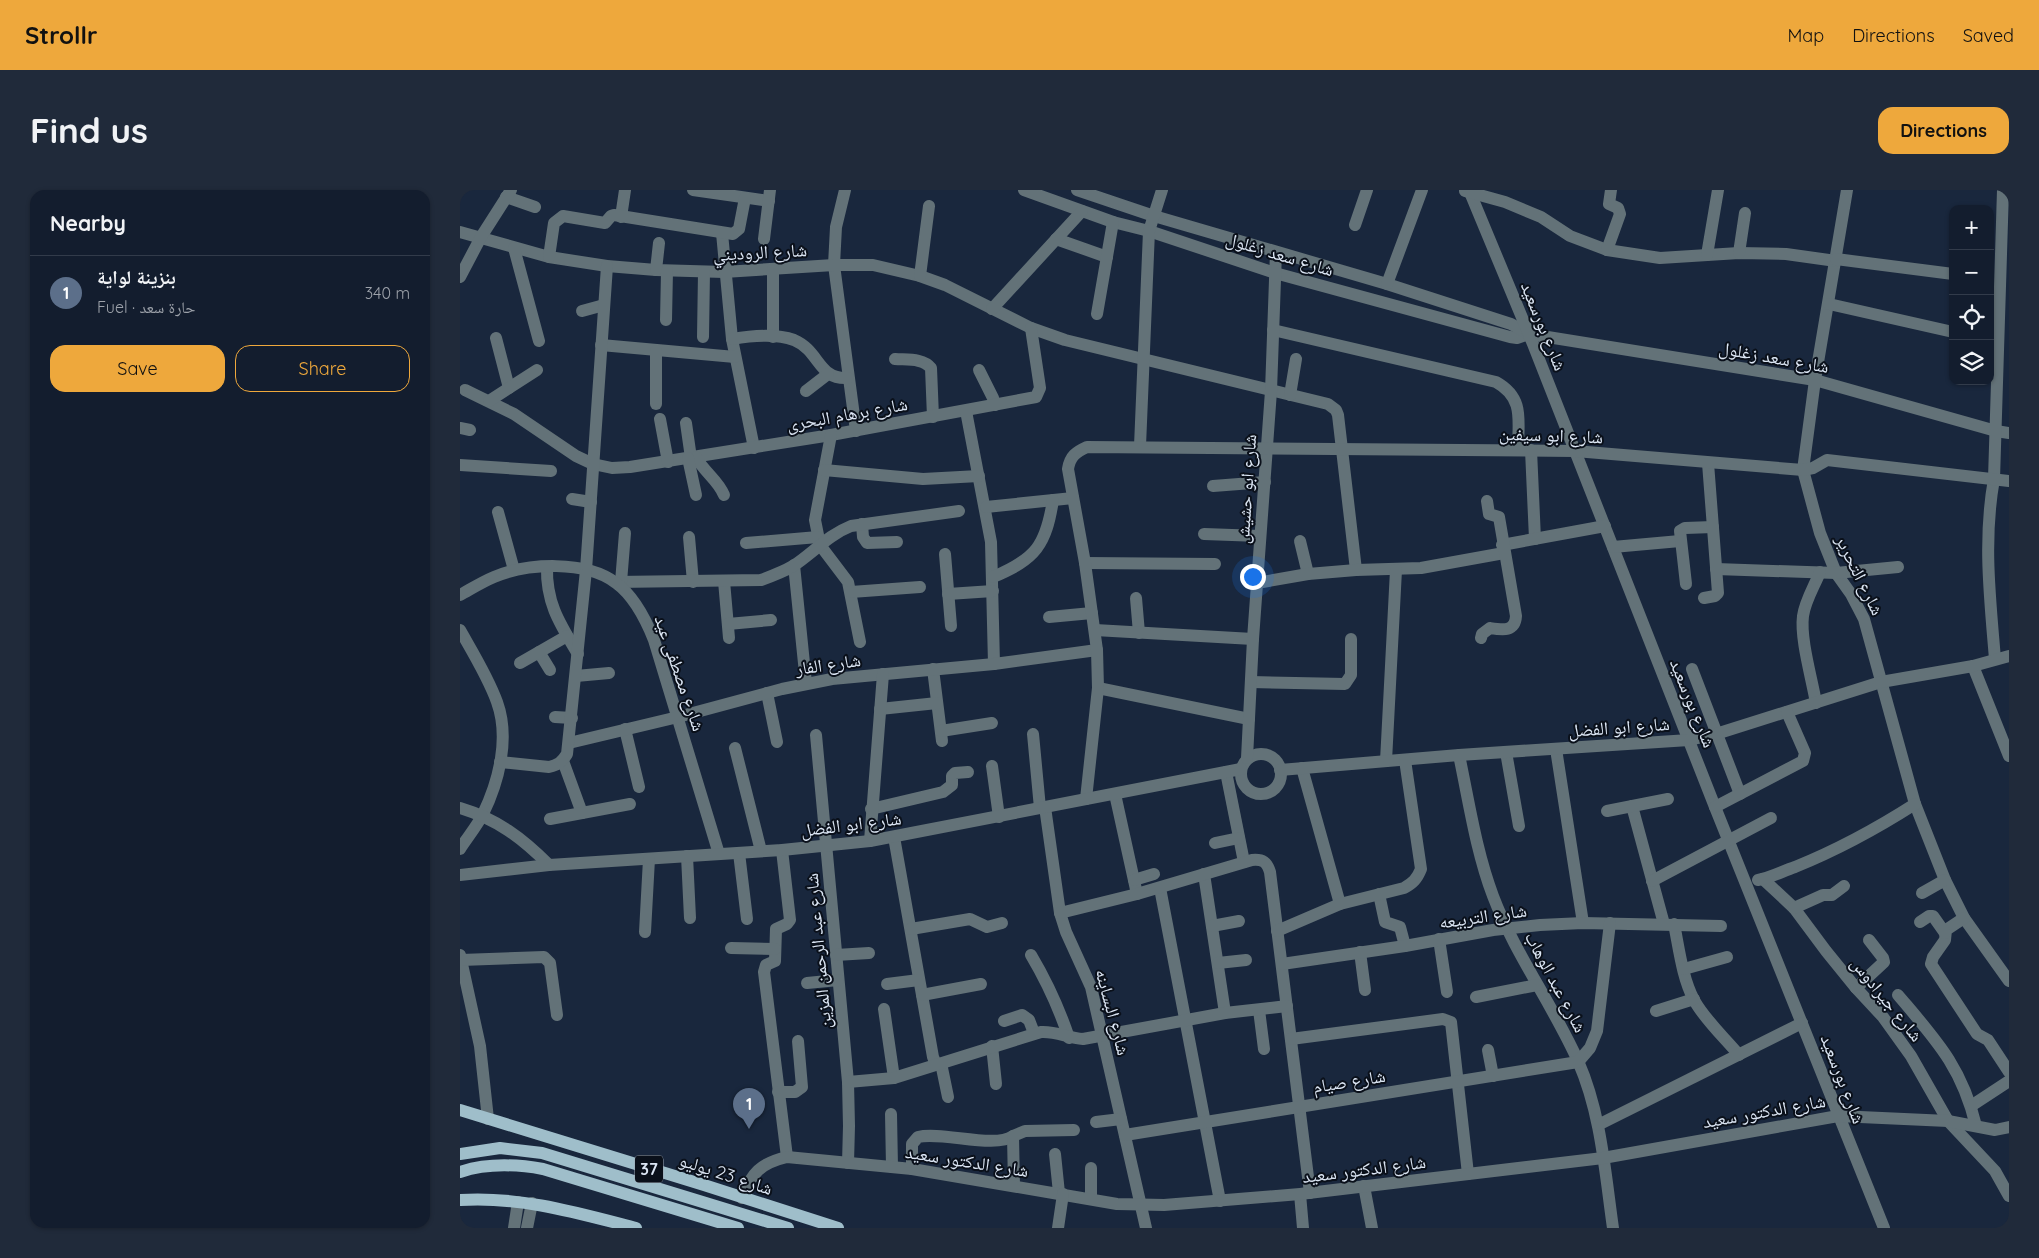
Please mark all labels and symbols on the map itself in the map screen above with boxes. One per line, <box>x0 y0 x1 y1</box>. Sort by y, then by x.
street label: شارع سعد زغلول <box>1223 227 1337 281</box>
street label: شارع الروديني <box>712 238 808 270</box>
street label: شارع بورسعيد <box>1516 278 1572 374</box>
street label: شارع سعد زغلول <box>1717 336 1831 378</box>
street label: شارع برهام البحرى <box>785 392 909 437</box>
street label: شارع ابو سيفين <box>1499 422 1603 448</box>
street label: شارع ابو حشيش <box>1231 433 1261 545</box>
street label: شارع التحرير <box>1830 530 1889 619</box>
your location <box>1240 564 1266 590</box>
street label: شارع مصطفى عيد <box>649 612 711 734</box>
street label: شارع الفار <box>793 648 862 680</box>
street label: شارع بورسعيد <box>1665 655 1721 751</box>
street label: شارع ابو الفضل <box>1568 712 1670 742</box>
street label: شارع ابو الفضل <box>799 806 903 842</box>
street label: شارع عبد الرحمن المزين <box>800 872 836 1030</box>
street label: شارع التربيعه <box>1438 898 1528 934</box>
street label: شارع عبد الوهاب <box>1520 928 1592 1036</box>
street label: شارع جيرادوس <box>1846 952 1928 1046</box>
street label: شارع البساينه <box>1090 966 1136 1058</box>
street label: شارع بورسعيد <box>1815 1031 1871 1127</box>
street label: شارع صيام <box>1311 1064 1387 1099</box>
pin: 1 <box>733 1088 765 1129</box>
street label: شارع الدكتور سعيد <box>1701 1089 1827 1133</box>
street label: شارع الدكتور سعيد <box>904 1140 1030 1182</box>
street label: شارع 23 يوليو <box>676 1148 776 1200</box>
street label: شارع الدكتور سعيد <box>1301 1150 1427 1188</box>
road number: 37 <box>635 1156 663 1182</box>

